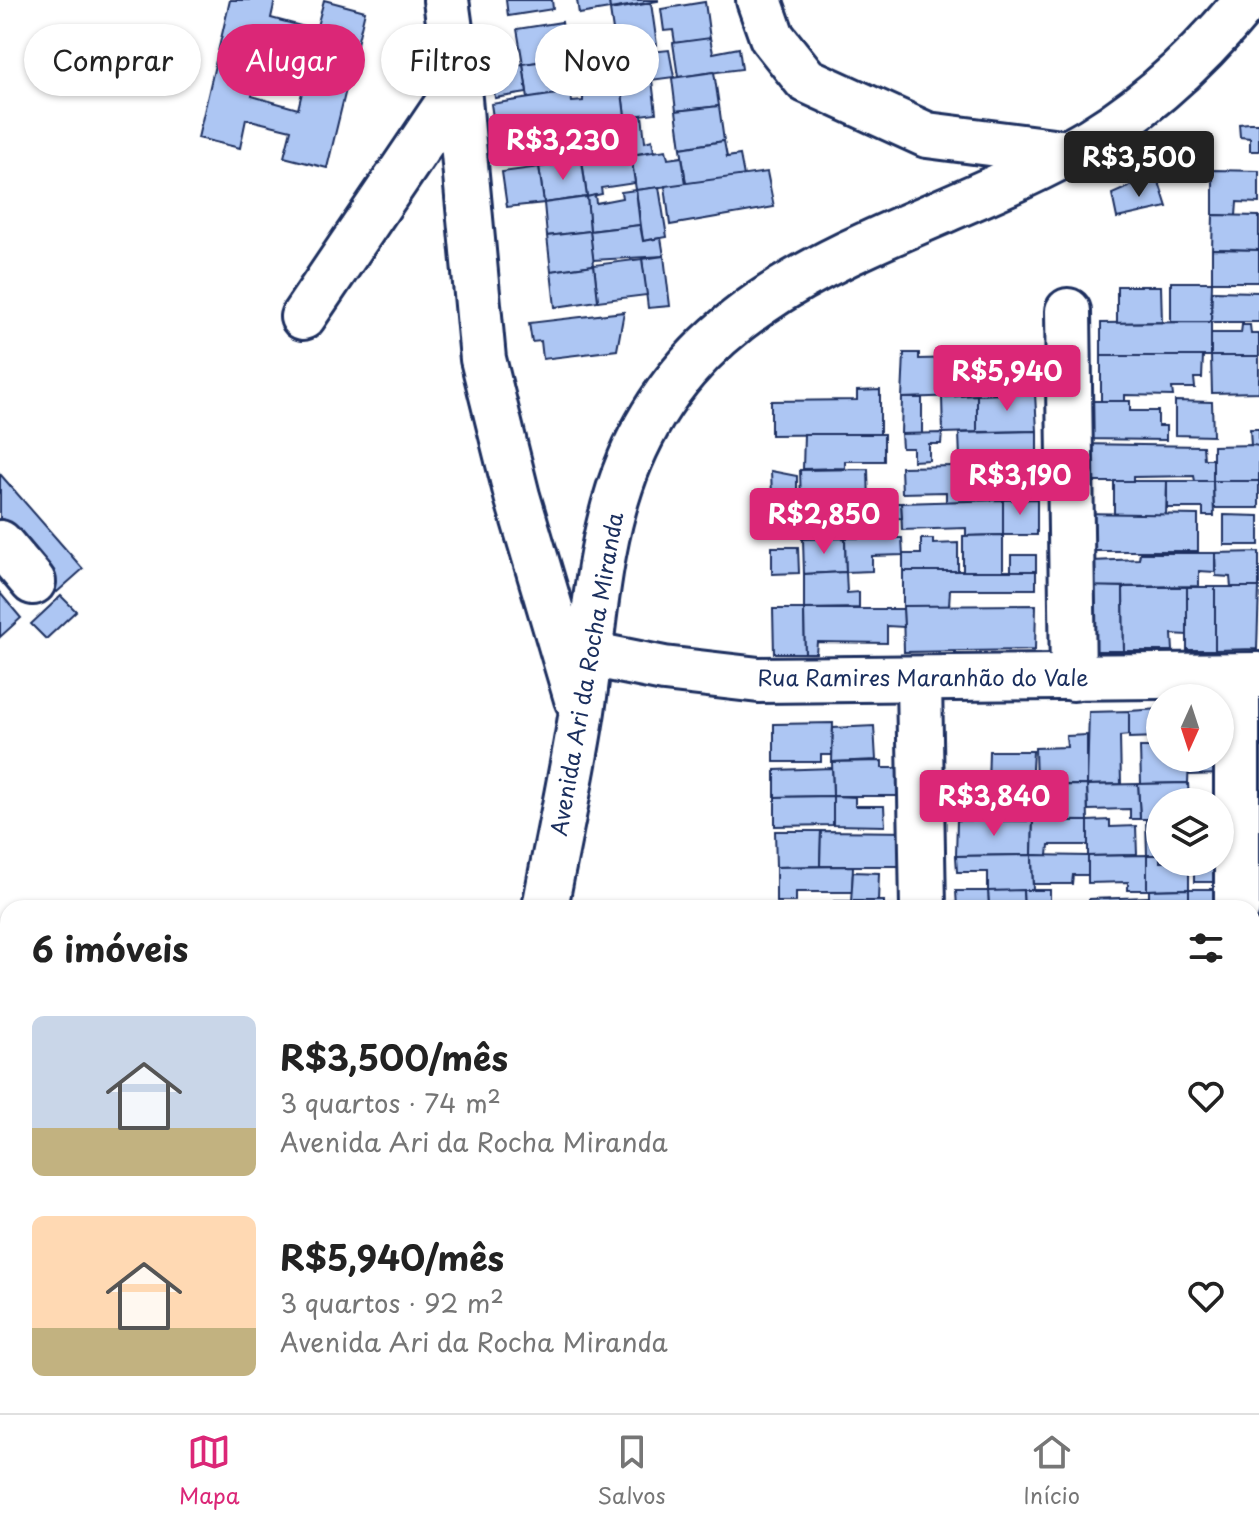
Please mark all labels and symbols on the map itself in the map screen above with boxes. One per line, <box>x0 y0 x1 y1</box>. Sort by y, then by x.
pin: R$3,230 <box>489 114 637 182</box>
pin: R$3,500 <box>1065 131 1213 199</box>
pin: R$5,940 <box>933 345 1081 413</box>
pin: R$3,190 <box>946 449 1094 517</box>
pin: R$2,850 <box>750 488 898 556</box>
street label: Avenida Ari da Rocha Miranda <box>541 509 630 838</box>
street label: Rua Ramires Maranhão do Vale <box>757 660 1089 693</box>
north arrow <box>1146 684 1234 772</box>
pin: R$3,840 <box>920 770 1068 838</box>

